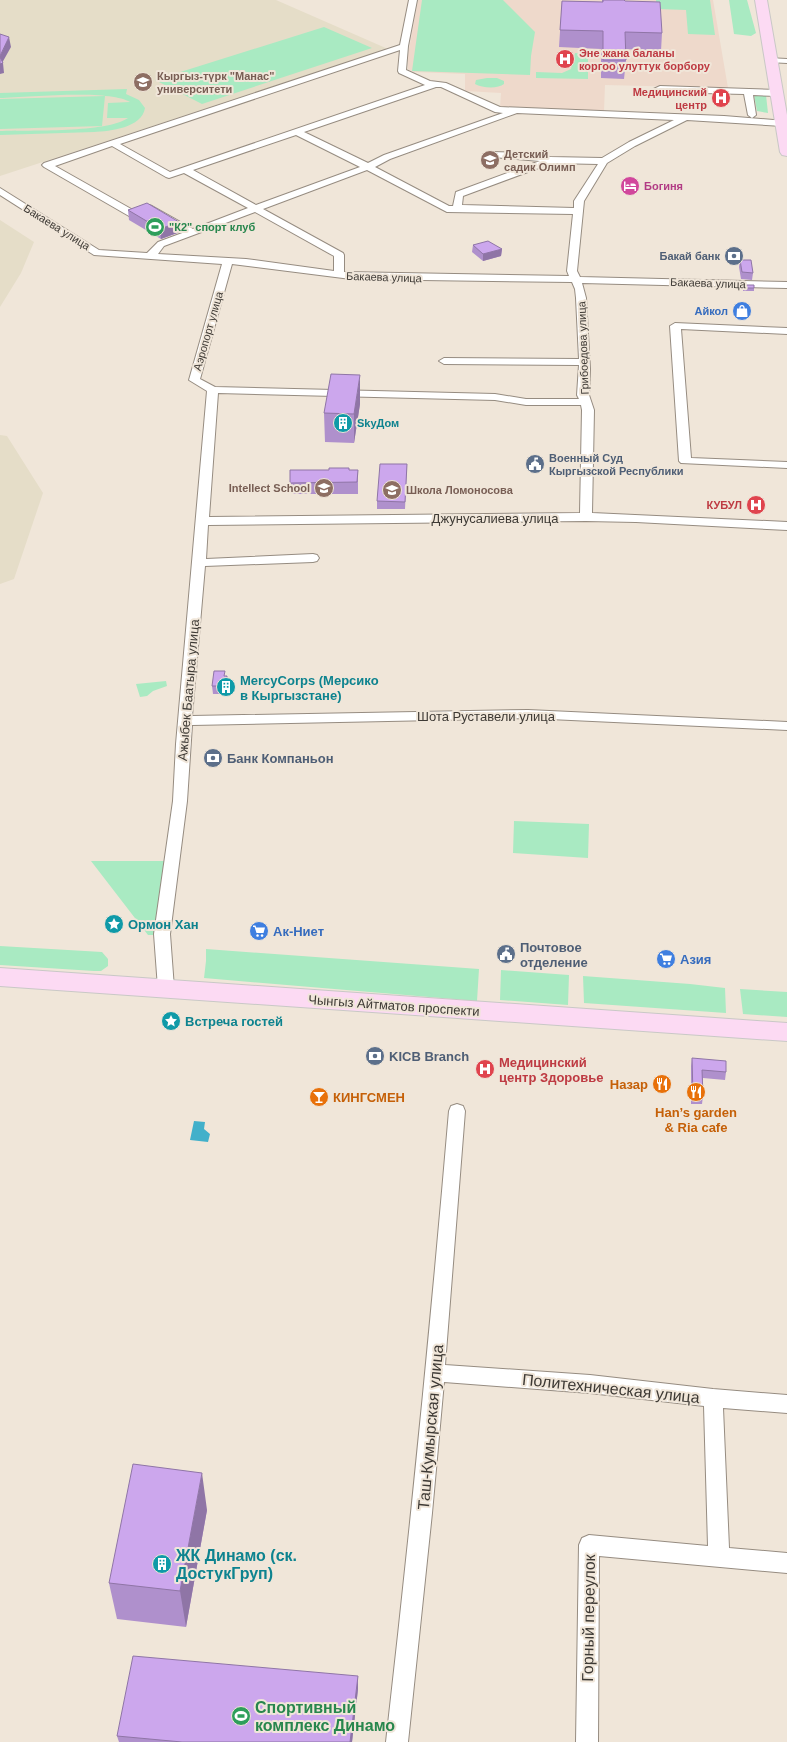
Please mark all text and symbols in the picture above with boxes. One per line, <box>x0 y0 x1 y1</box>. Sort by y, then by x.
place label: Эне жана баланы коргоо улуттук борбору <box>579 47 711 72</box>
hospital icon: Эне жана баланы коргоо улуттук борбору <box>554 48 576 70</box>
place label: Кыргыз-түрк "Манас" университети <box>157 70 274 95</box>
school or university icon: Кыргыз-түрк "Манас" университети <box>132 71 154 93</box>
place label: Медицинский центр <box>633 86 707 111</box>
hospital icon: Медицинский центр <box>710 87 732 109</box>
place label: Детский садик Олимп <box>504 148 576 173</box>
school or university icon: Детский садик Олимп <box>479 149 501 171</box>
hotel icon: Богиня <box>619 175 641 197</box>
place label: Богиня <box>644 180 683 192</box>
street label: Бакаева улица <box>22 202 93 253</box>
sports icon: "К2" спорт клуб <box>144 216 166 238</box>
place label: "К2" спорт клуб <box>169 221 255 233</box>
bank icon: Бакай банк <box>723 245 745 267</box>
place label: Бакай банк <box>659 250 720 262</box>
street label: Бакаева улица <box>346 270 423 284</box>
street label: Бакаева улица <box>670 276 747 290</box>
street label: Аэропорт улица <box>191 289 225 372</box>
street label: Грибоедова улица <box>575 300 591 395</box>
shop icon: Айкол <box>731 300 753 322</box>
place label: Айкол <box>695 305 728 317</box>
building icon: SkyДом <box>332 412 354 434</box>
place label: SkyДом <box>357 417 399 429</box>
place label: Военный Суд Кыргызской Республики <box>549 452 683 477</box>
public building icon: Военный Суд Кыргызской Республики <box>524 453 546 475</box>
school or university icon: Intellect School <box>313 477 335 499</box>
school or university icon: Школа Ломоносова <box>381 479 403 501</box>
place label: Intellect School <box>229 482 310 494</box>
place label: Школа Ломоносова <box>406 484 514 496</box>
hospital icon: КУБУЛ <box>745 494 767 516</box>
place label: КУБУЛ <box>706 499 742 511</box>
street label: Джунусалиева улица <box>432 511 559 526</box>
street label: Ажыбек Баатыра улица <box>175 618 202 762</box>
place label: MercyCorps (Мерсико в Кыргызстане) <box>240 673 379 703</box>
building icon: MercyCorps (Мерсико в Кыргызстане) <box>215 676 237 698</box>
street label: Шота Руставели улица <box>417 709 556 724</box>
bank icon: Банк Компаньон <box>202 747 224 769</box>
place label: Банк Компаньон <box>227 751 334 766</box>
place icon: Ормон Хан <box>103 913 125 935</box>
place label: Ормон Хан <box>128 917 198 932</box>
supermarket icon: Ак-Ниет <box>248 920 270 942</box>
place label: Ак-Ниет <box>273 924 324 939</box>
place label: Почтовое отделение <box>520 940 588 970</box>
public building icon: Почтовое отделение <box>495 943 517 965</box>
supermarket icon: Азия <box>655 948 677 970</box>
place label: Азия <box>680 952 711 967</box>
street label: Чынгыз Айтматов проспекти <box>308 992 480 1019</box>
place icon: Встреча гостей <box>160 1010 182 1032</box>
place label: Встреча гостей <box>185 1014 283 1029</box>
bank icon: KICB Branch <box>364 1045 386 1067</box>
place label: KICB Branch <box>389 1049 469 1064</box>
place label: Медицинский центр Здоровье <box>499 1055 603 1085</box>
hospital icon: Медицинский центр Здоровье <box>474 1058 496 1080</box>
restaurant icon: Назар <box>651 1073 673 1095</box>
place label: Назар <box>610 1077 648 1092</box>
restaurant icon: Han’s garden & Ria cafe <box>685 1081 707 1103</box>
bar icon: КИНГСМЕН <box>308 1086 330 1108</box>
place label: КИНГСМЕН <box>333 1090 405 1105</box>
place label: Han’s garden & Ria cafe <box>655 1105 737 1135</box>
street label: Таш-Кумырская улица <box>415 1344 446 1510</box>
street label: Политехническая улица <box>521 1371 701 1406</box>
place label: ЖК Динамо (ск. ДостукГруп) <box>175 1547 297 1582</box>
building icon: ЖК Динамо (ск. ДостукГруп) <box>151 1553 173 1575</box>
street label: Горный переулок <box>579 1553 598 1682</box>
place label: Спортивный комплекс Динамо <box>255 1699 395 1734</box>
sports icon: Спортивный комплекс Динамо <box>230 1705 252 1727</box>

